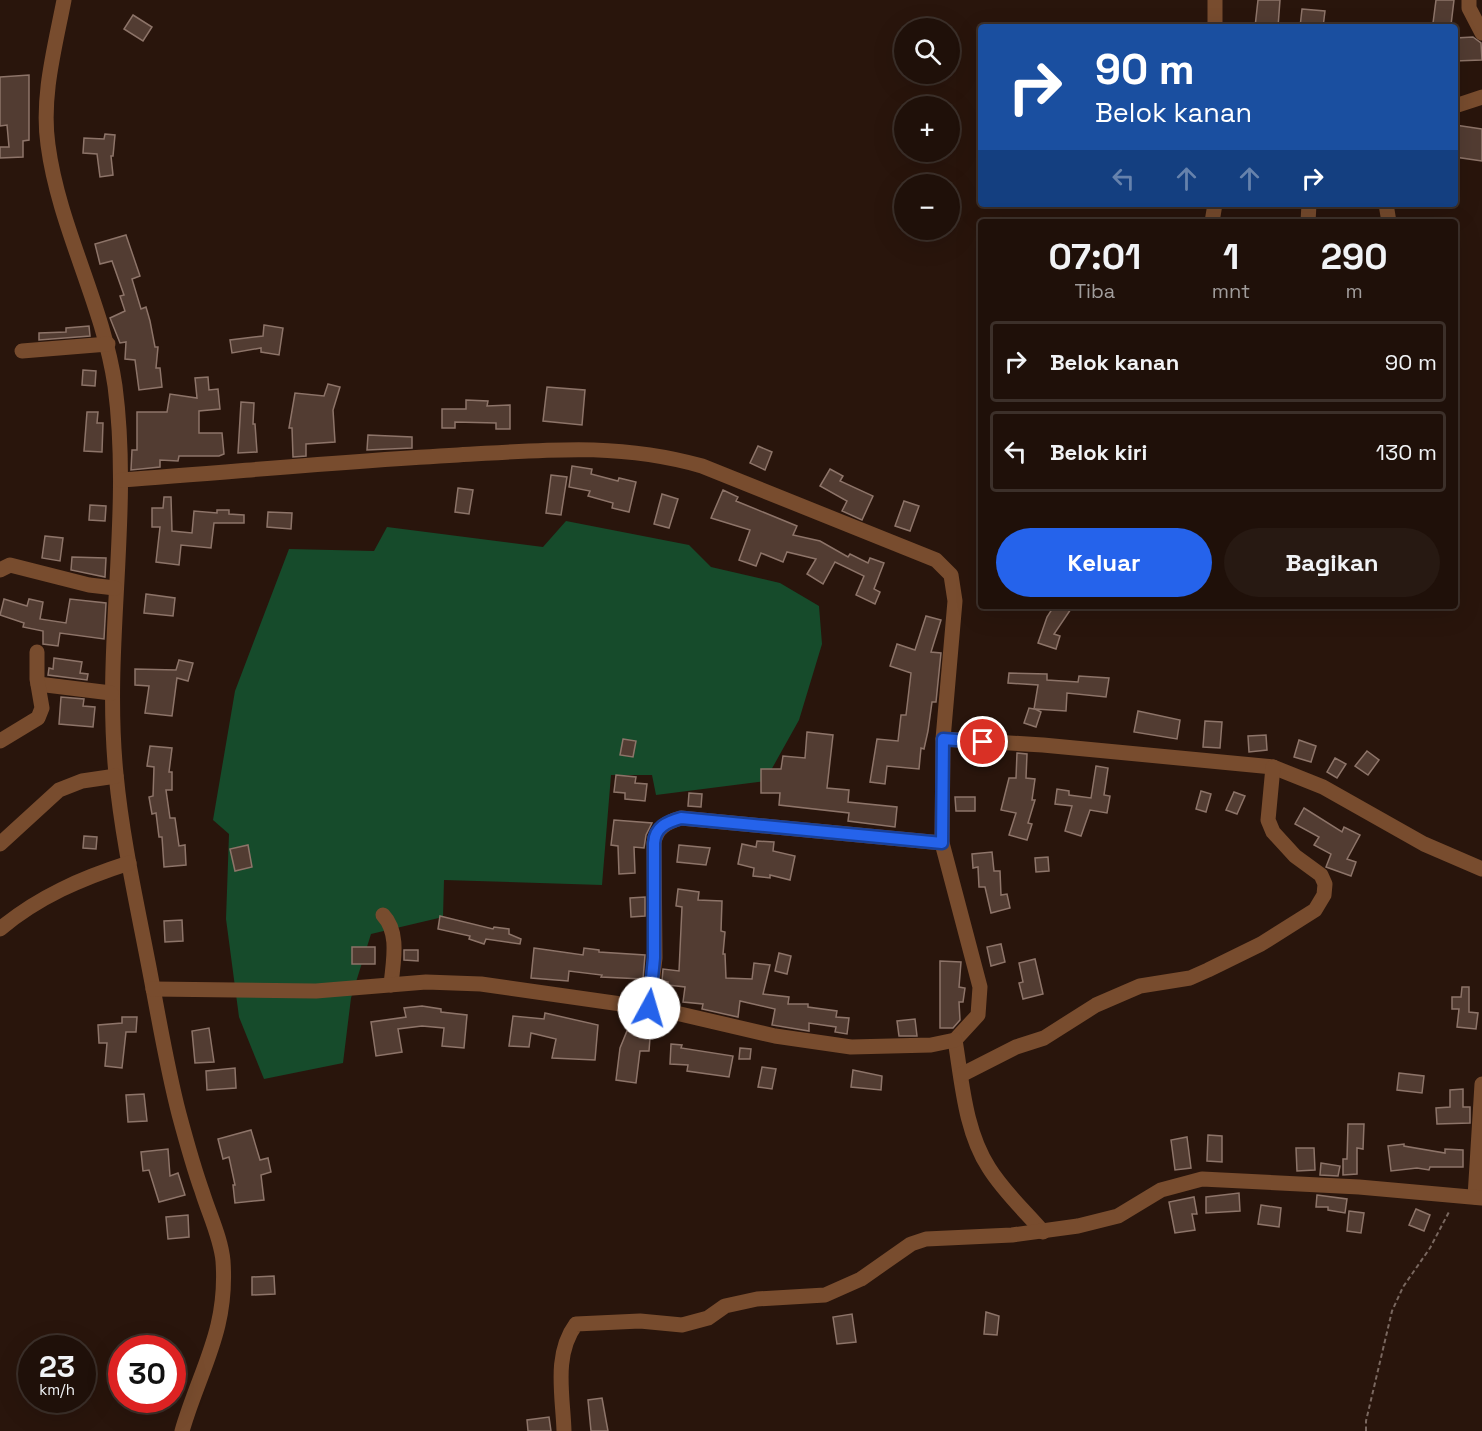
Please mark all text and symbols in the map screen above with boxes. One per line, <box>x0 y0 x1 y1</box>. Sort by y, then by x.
map controls <box>894 18 960 240</box>
button: search <box>894 18 960 84</box>
text: 90 m <box>1095 43 1195 96</box>
icon: right <box>996 48 1074 126</box>
text: Belok kanan <box>1095 95 1252 130</box>
button: + <box>894 96 960 162</box>
icon: left <box>1107 162 1140 195</box>
icon: ahead <box>1170 162 1203 195</box>
icon: ahead <box>1233 162 1266 195</box>
icon: right <box>1296 162 1329 195</box>
button: − <box>894 174 960 240</box>
text: 07:01 <box>1048 234 1141 280</box>
text: 1 <box>1223 234 1239 280</box>
text: 290 <box>1321 234 1388 280</box>
text: Tiba <box>1074 278 1115 304</box>
text: mnt <box>1212 278 1250 304</box>
text: m <box>1346 278 1363 304</box>
icon: right <box>999 345 1032 378</box>
text: Belok kanan <box>1050 348 1179 376</box>
text: 90 m <box>1385 348 1437 376</box>
icon: left <box>999 435 1032 468</box>
text: Belok kiri <box>1050 438 1147 466</box>
text: 130 m <box>1376 438 1437 466</box>
button: Keluar <box>996 528 1212 597</box>
button: Bagikan <box>1224 528 1440 597</box>
pin <box>957 716 1008 767</box>
icon: arrive <box>966 725 999 758</box>
position arrow <box>617 976 681 1040</box>
speed limit sign: 30 <box>108 1335 186 1413</box>
text: 23 <box>39 1347 75 1386</box>
text: km/h <box>39 1380 75 1399</box>

